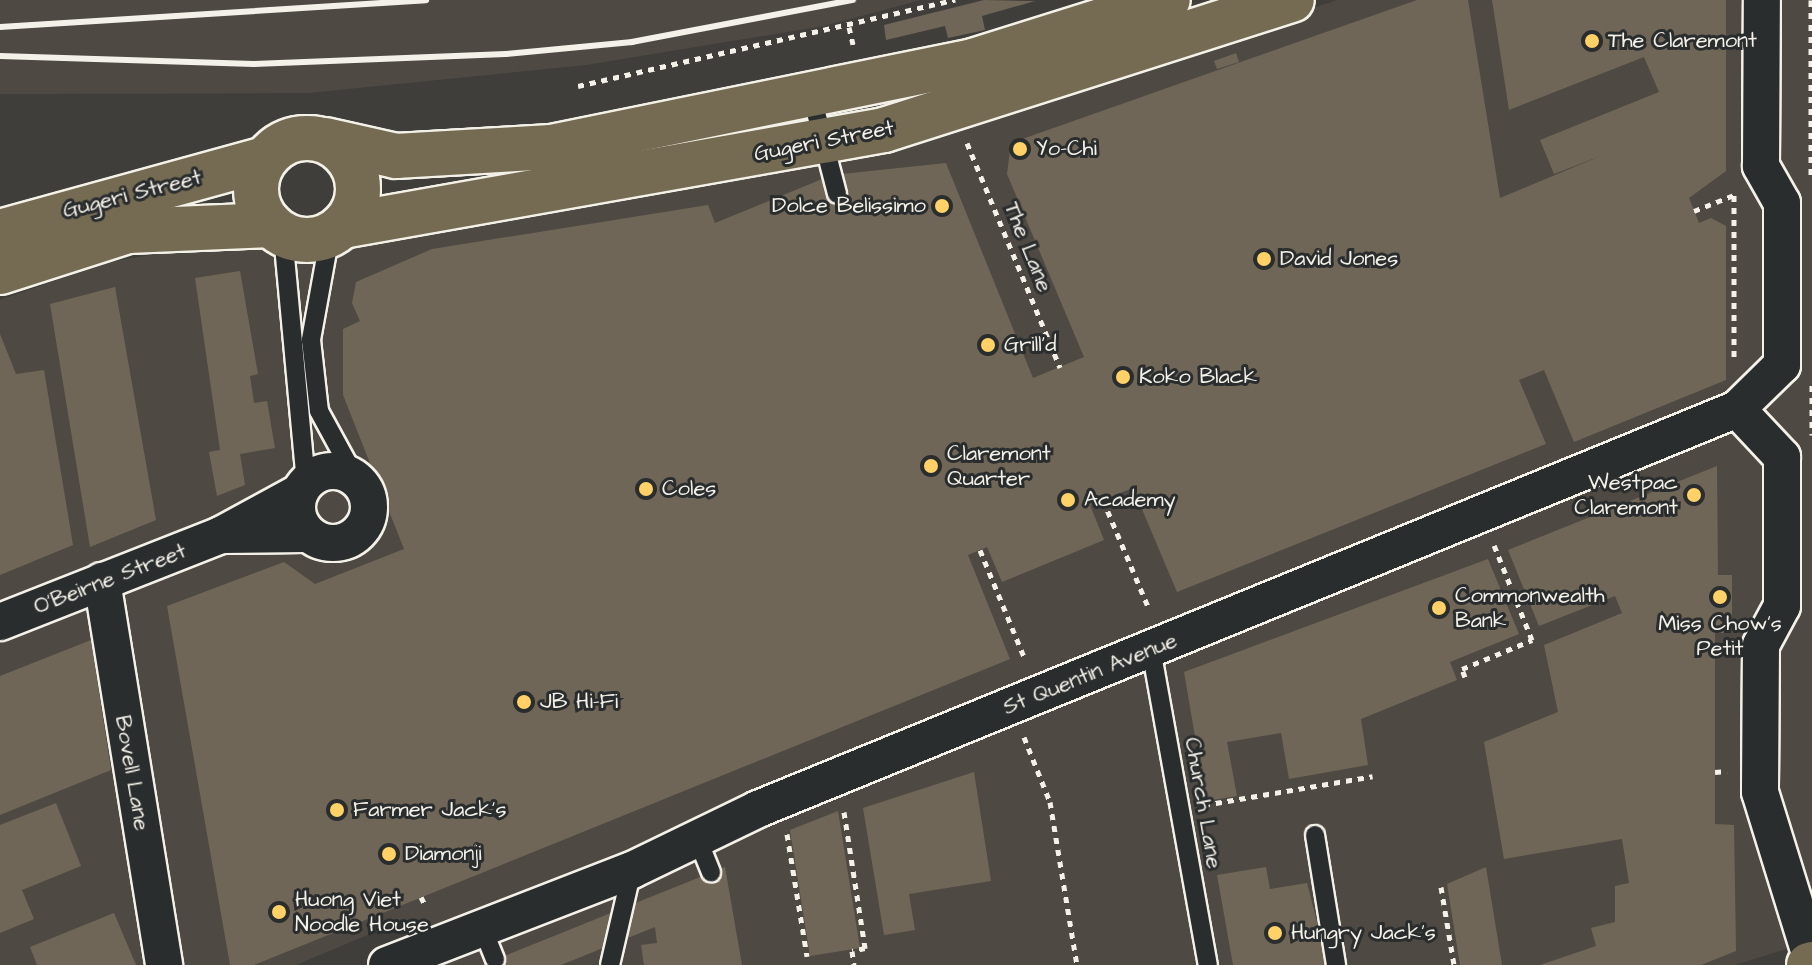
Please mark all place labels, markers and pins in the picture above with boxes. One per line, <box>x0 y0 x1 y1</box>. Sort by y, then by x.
place label: The Claremont <box>1608 28 1757 54</box>
marker: The Claremont <box>1583 32 1601 50</box>
place label: Yo-Chi <box>1036 136 1097 162</box>
marker: Yo-Chi <box>1011 140 1029 158</box>
place label: Dolce Belissimo <box>772 193 926 219</box>
marker: Dolce Belissimo <box>933 197 951 215</box>
place label: David Jones <box>1280 246 1398 272</box>
marker: David Jones <box>1255 250 1273 268</box>
place label: Grill'd <box>1004 332 1056 358</box>
marker: Grill'd <box>979 336 997 354</box>
place label: Koko Black <box>1139 364 1257 390</box>
marker: Koko Black <box>1114 368 1132 386</box>
place label: Claremont Quarter <box>947 440 1051 492</box>
marker: Claremont Quarter <box>922 457 940 475</box>
place label: Westpac Claremont <box>1574 469 1678 520</box>
place label: Coles <box>662 476 716 502</box>
marker: Coles <box>637 480 655 498</box>
marker: Westpac Claremont <box>1685 486 1703 504</box>
place label: Academy <box>1084 487 1176 513</box>
marker: Academy <box>1059 491 1077 509</box>
place label: Commonwealth Bank <box>1455 582 1605 634</box>
marker: Miss Chow’s Petit <box>1711 588 1729 606</box>
marker: Commonwealth Bank <box>1430 599 1448 617</box>
place label: Miss Chow’s Petit <box>1658 610 1782 662</box>
place label: JB Hi-Fi <box>540 689 618 715</box>
marker: JB Hi-Fi <box>515 693 533 711</box>
place label: Farmer Jack's <box>353 797 506 823</box>
marker: Farmer Jack's <box>328 801 346 819</box>
place label: Diamonji <box>405 841 482 867</box>
marker: Diamonji <box>380 845 398 863</box>
place label: Huong Viet Noodle House <box>295 886 429 938</box>
marker: Huong Viet Noodle House <box>270 903 288 921</box>
place label: Hungry Jack's <box>1291 920 1436 946</box>
marker: Hungry Jack's <box>1266 924 1284 942</box>

